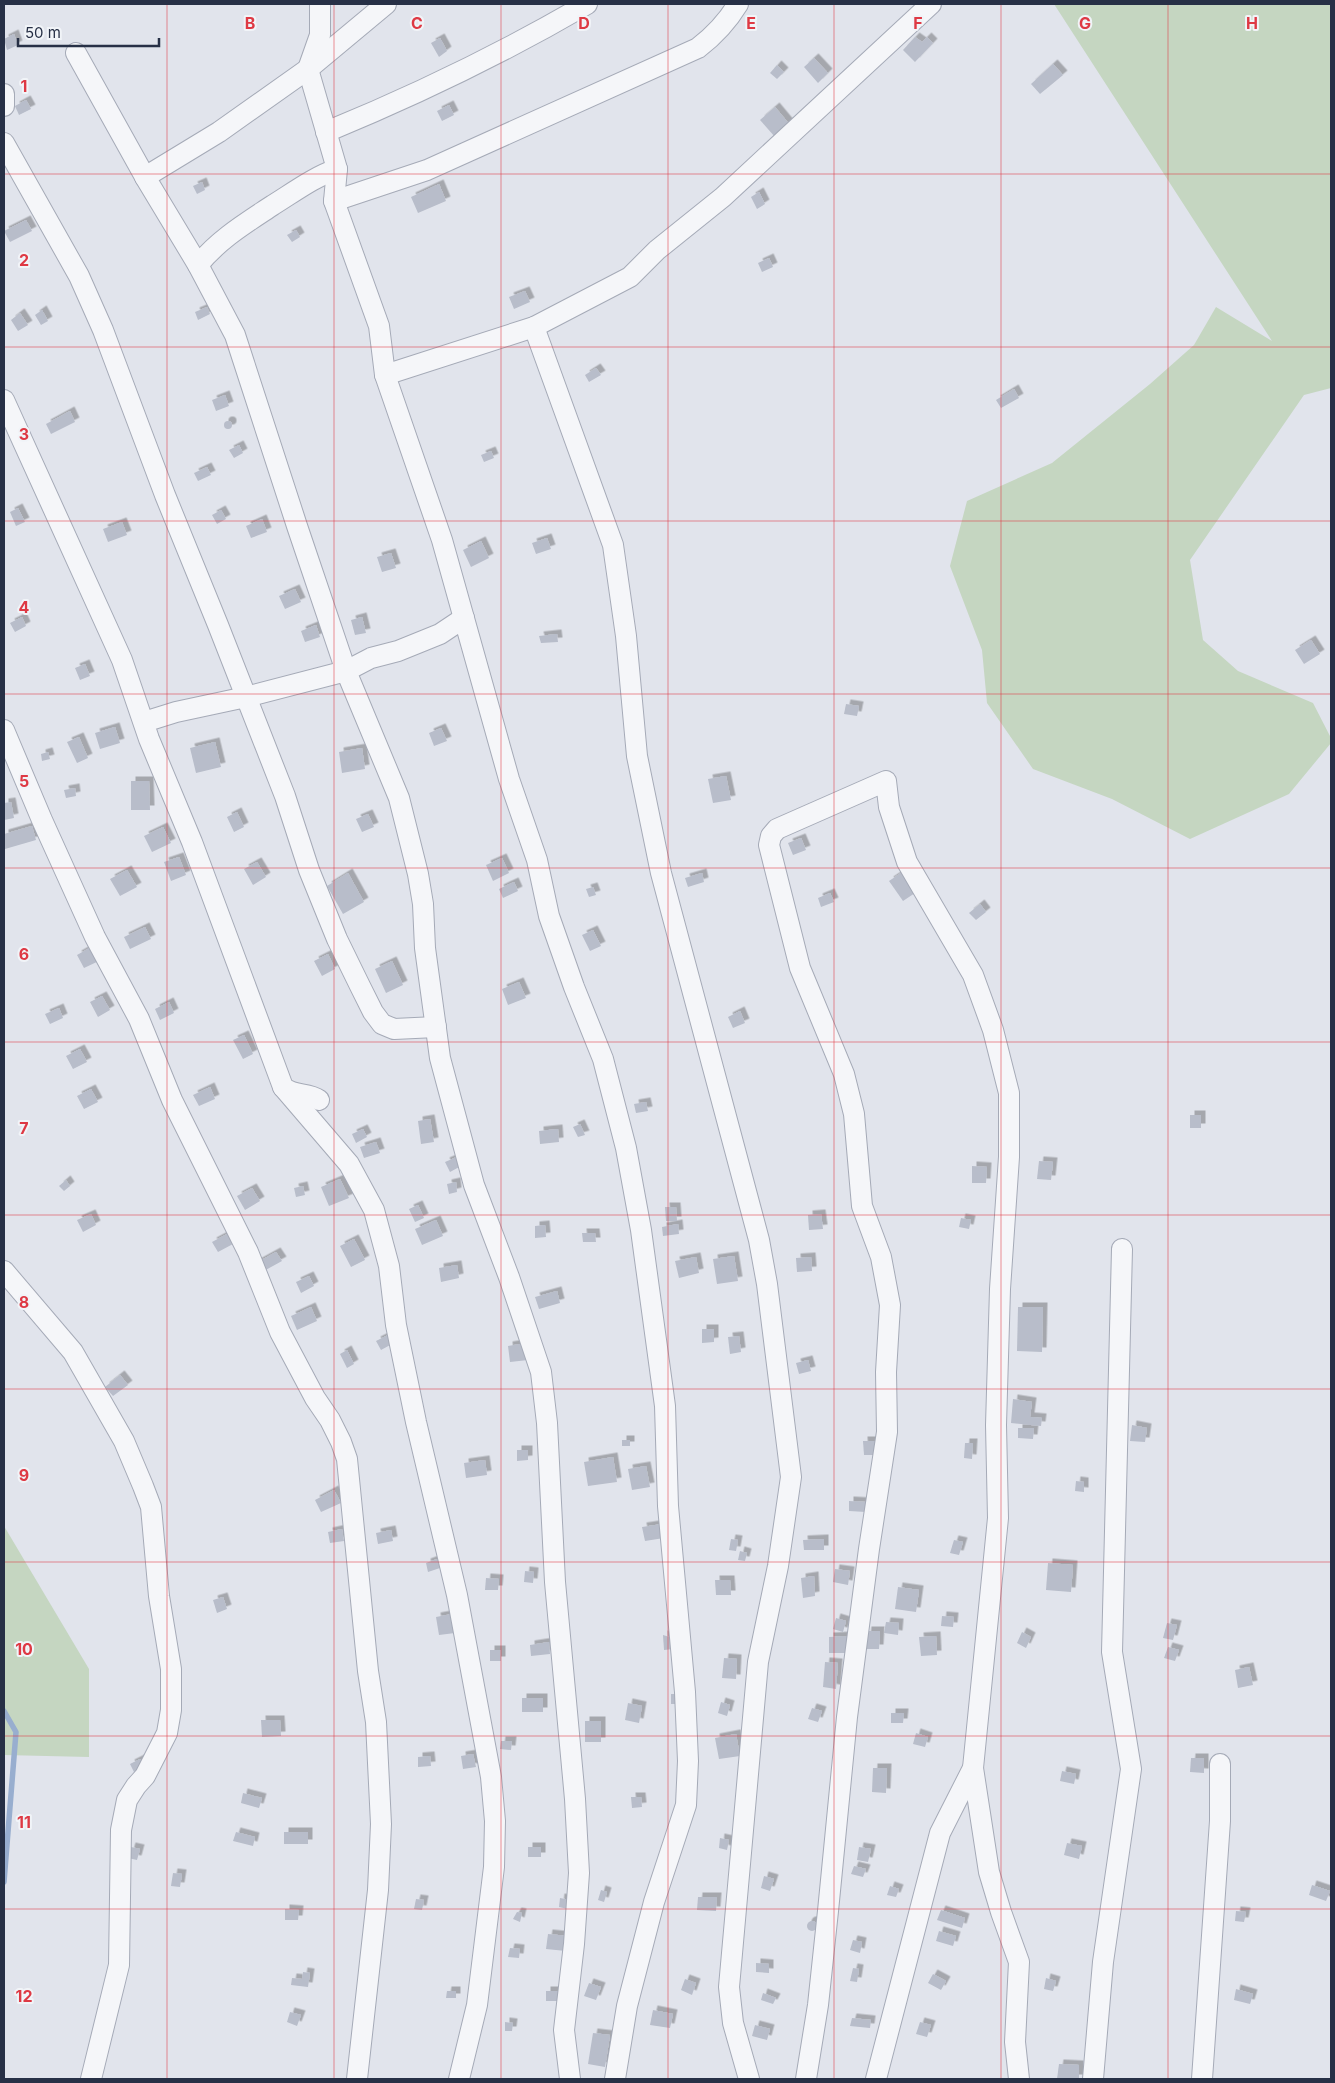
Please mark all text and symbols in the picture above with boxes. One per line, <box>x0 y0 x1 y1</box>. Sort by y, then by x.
text: B <box>245 13 255 33</box>
text: C <box>411 13 423 33</box>
text: D <box>578 13 590 33</box>
text: E <box>746 13 756 33</box>
text: F <box>913 13 923 33</box>
text: G <box>1079 13 1091 33</box>
text: H <box>1246 13 1258 33</box>
scale bar <box>18 15 159 47</box>
text: 50 m <box>25 23 61 42</box>
text: 1 <box>21 76 27 96</box>
text: 2 <box>19 250 29 270</box>
text: 3 <box>19 424 29 444</box>
text: 4 <box>19 597 30 617</box>
text: 5 <box>19 771 29 791</box>
text: 6 <box>19 944 29 964</box>
text: 7 <box>19 1118 29 1138</box>
text: 8 <box>19 1292 29 1312</box>
text: 9 <box>19 1465 29 1485</box>
text: 10 <box>15 1639 33 1659</box>
text: 11 <box>17 1812 31 1832</box>
text: 12 <box>16 1986 32 2006</box>

